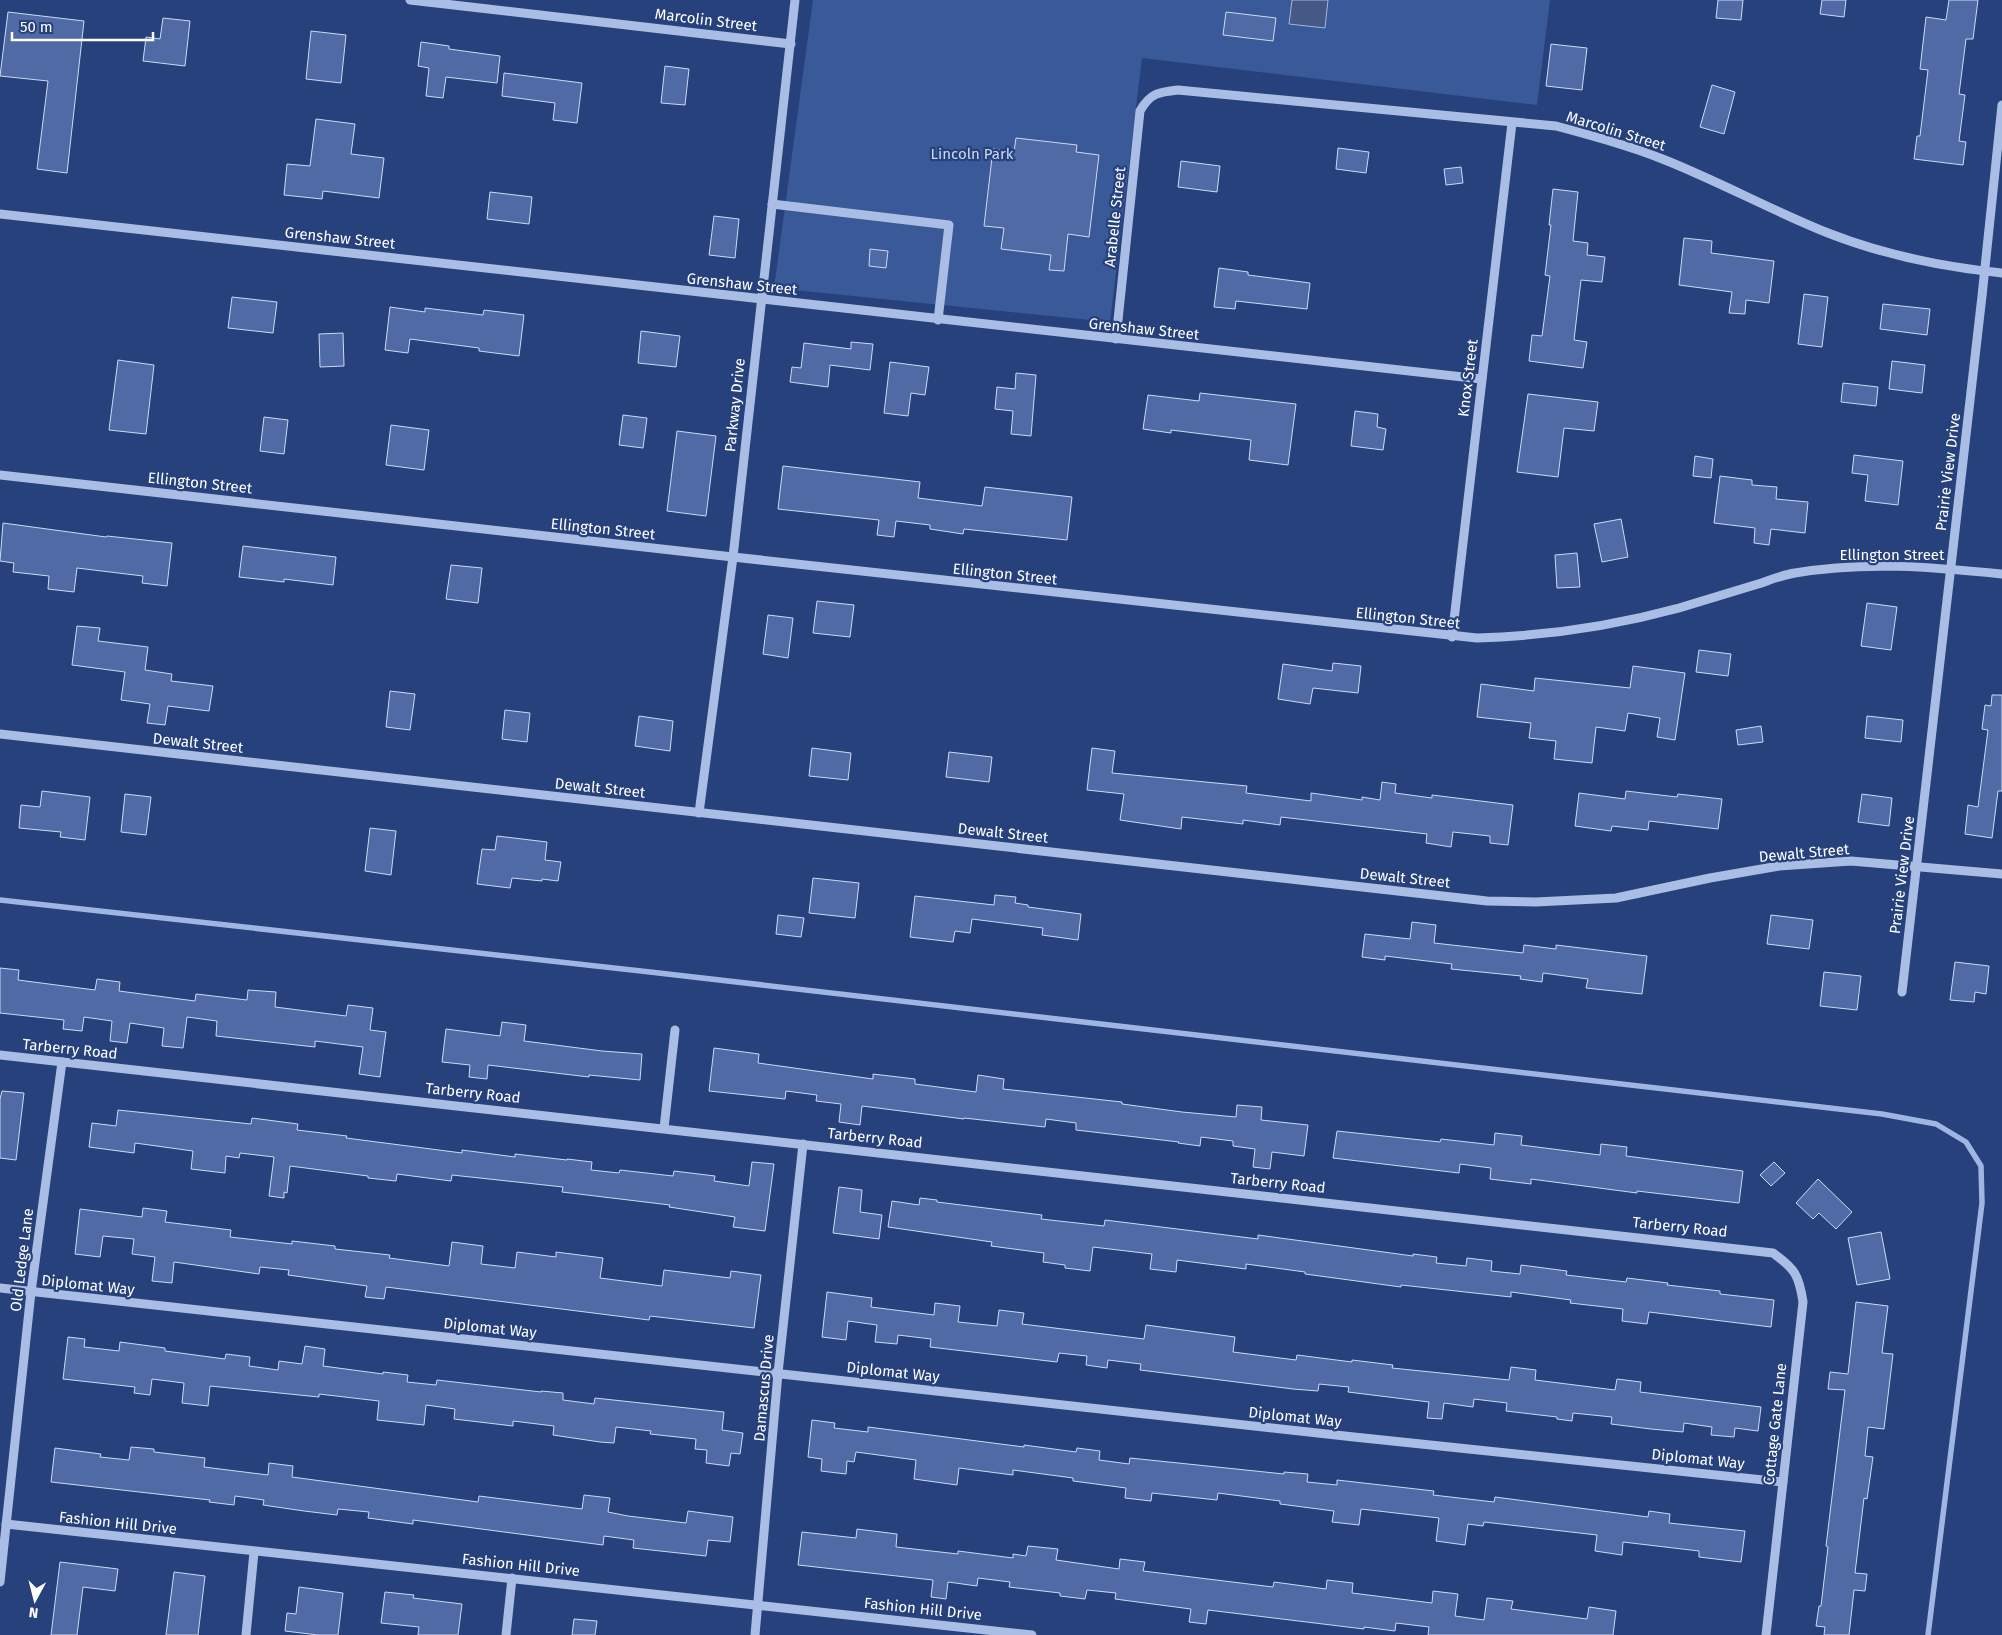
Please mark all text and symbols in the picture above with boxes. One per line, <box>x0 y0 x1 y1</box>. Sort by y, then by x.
street label: Marcolin Street <box>654 5 759 35</box>
scale bar <box>12 10 154 42</box>
text: 50 m <box>20 18 53 36</box>
street label: Marcolin Street <box>1564 107 1668 155</box>
park label: Lincoln Park <box>931 145 1014 163</box>
street label: Arabelle Street <box>1101 165 1129 268</box>
street label: Grenshaw Street <box>284 223 397 253</box>
street label: Grenshaw Street <box>686 269 799 299</box>
street label: Grenshaw Street <box>1088 314 1201 344</box>
street label: Knox Street <box>1454 338 1482 418</box>
street label: Parkway Drive <box>721 357 749 453</box>
street label: Prairie View Drive <box>1932 412 1964 532</box>
street label: Ellington Street <box>147 469 254 497</box>
street label: Ellington Street <box>550 515 657 543</box>
street label: Ellington Street <box>1840 546 1945 564</box>
street label: Ellington Street <box>952 560 1059 588</box>
street label: Ellington Street <box>1355 604 1462 632</box>
street label: Dewalt Street <box>152 729 245 757</box>
street label: Dewalt Street <box>554 774 647 802</box>
street label: Prairie View Drive <box>1886 815 1918 935</box>
street label: Dewalt Street <box>957 819 1050 847</box>
street label: Dewalt Street <box>1758 840 1851 866</box>
street label: Dewalt Street <box>1359 864 1452 892</box>
street label: Tarberry Road <box>22 1035 118 1063</box>
street label: Tarberry Road <box>425 1079 521 1107</box>
street label: Tarberry Road <box>827 1124 923 1152</box>
street label: Tarberry Road <box>1230 1169 1326 1197</box>
street label: Old Ledge Lane <box>7 1207 37 1313</box>
street label: Tarberry Road <box>1632 1213 1728 1241</box>
street label: Diplomat Way <box>41 1271 136 1299</box>
street label: Diplomat Way <box>443 1314 538 1342</box>
street label: Damascus Drive <box>750 1334 778 1442</box>
street label: Diplomat Way <box>846 1358 941 1386</box>
street label: Cottage Gate Lane <box>1760 1362 1790 1486</box>
street label: Diplomat Way <box>1248 1403 1343 1431</box>
street label: Diplomat Way <box>1651 1445 1746 1473</box>
street label: Fashion Hill Drive <box>58 1508 178 1538</box>
street label: Fashion Hill Drive <box>461 1550 581 1580</box>
north arrow <box>10 1575 60 1625</box>
street label: Fashion Hill Drive <box>863 1594 983 1624</box>
text: N <box>28 1603 39 1621</box>

